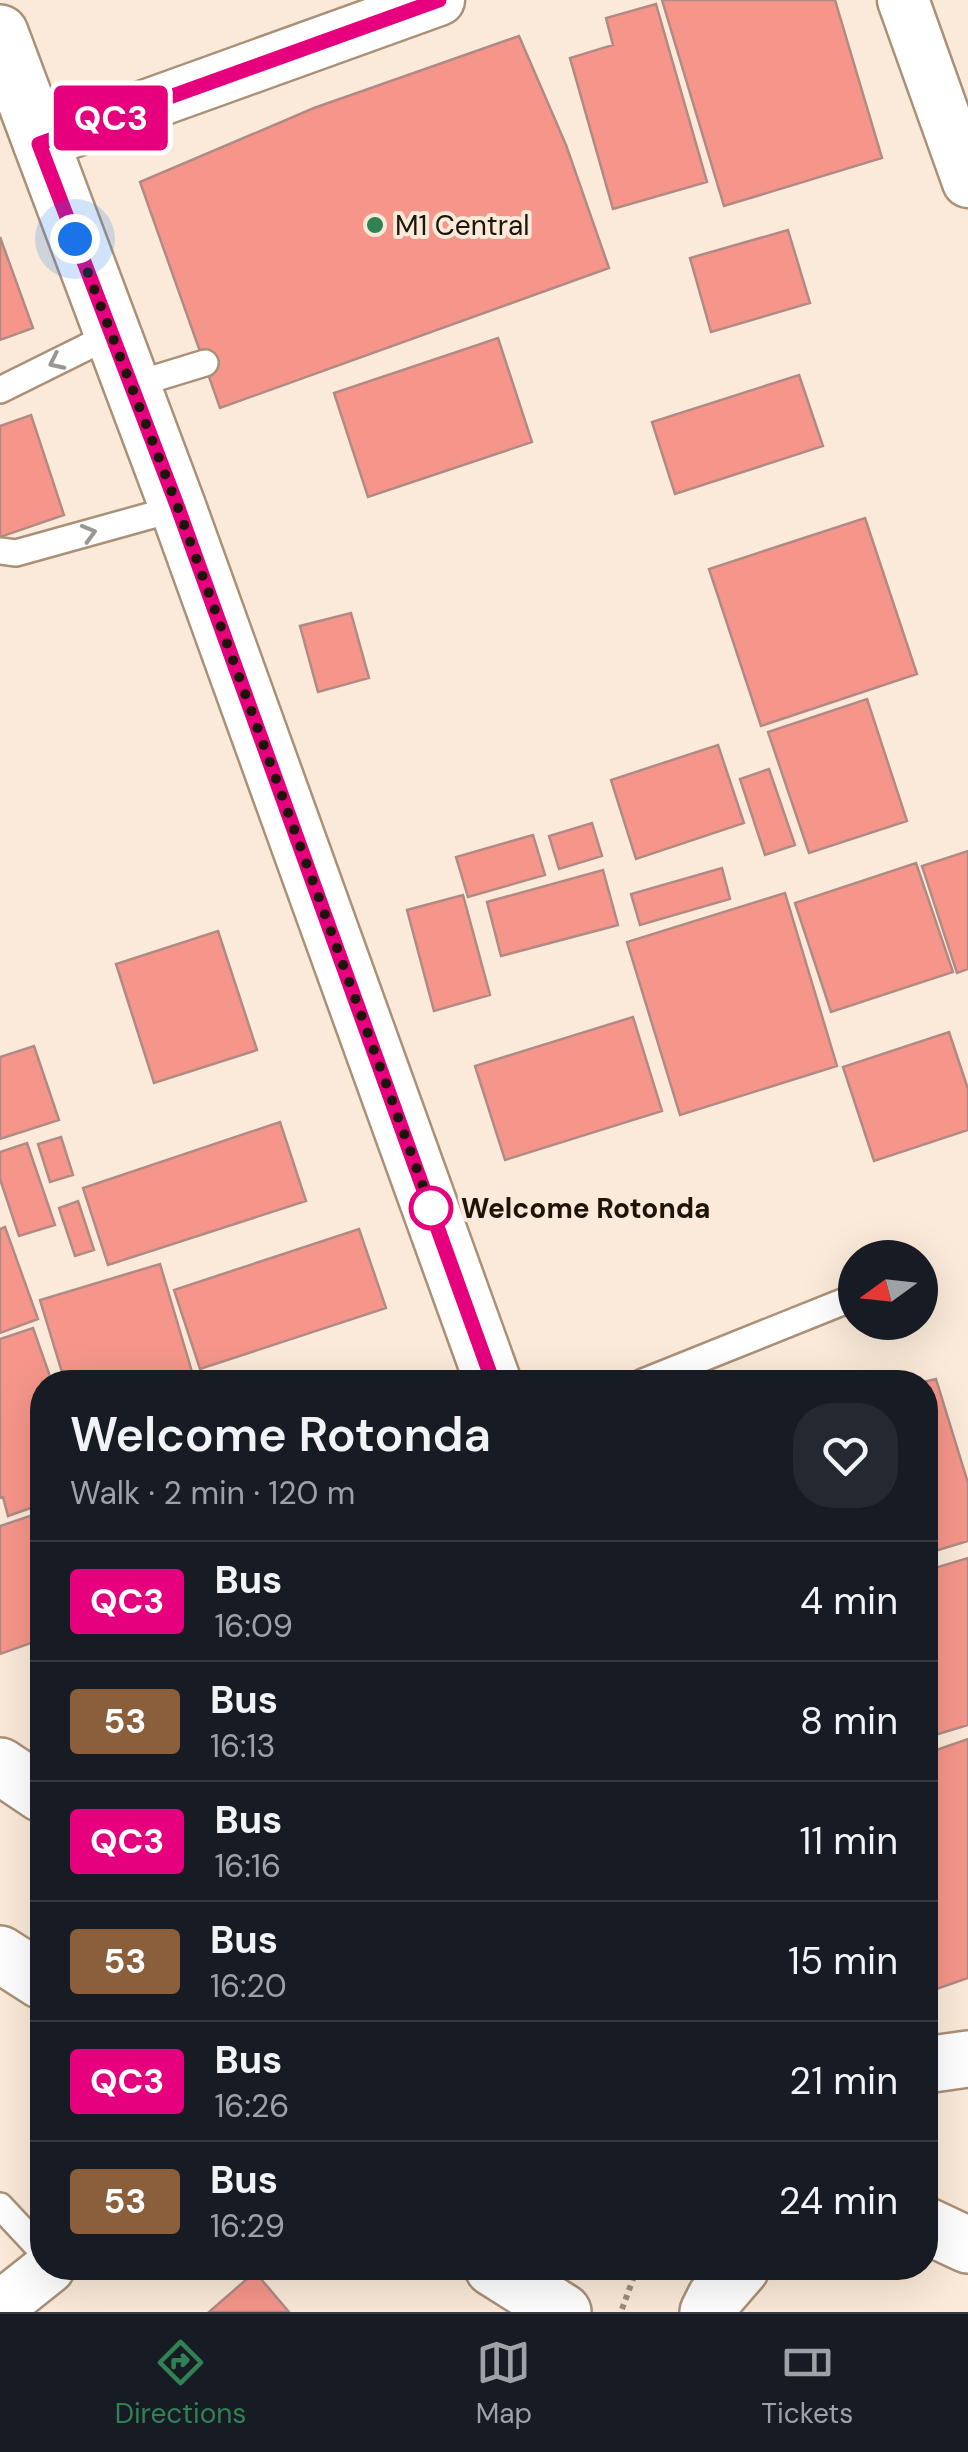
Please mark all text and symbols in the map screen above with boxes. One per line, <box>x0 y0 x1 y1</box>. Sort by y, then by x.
line badge: QC3 <box>54 86 168 150</box>
text: QC3 <box>74 95 148 141</box>
place label: M1 Central <box>395 207 530 244</box>
your location <box>50 214 100 264</box>
marker: M1 Central <box>364 214 386 236</box>
one-way arrow <box>48 350 66 370</box>
one-way arrow <box>80 523 97 544</box>
marker: Welcome Rotonda <box>410 1187 452 1229</box>
place label: Welcome Rotonda <box>461 1190 710 1227</box>
north arrow <box>838 1240 938 1340</box>
map controls <box>838 1240 938 1340</box>
text: Welcome Rotonda <box>70 1403 491 1466</box>
button: heart <box>793 1403 898 1508</box>
text: Walk · 2 min · 120 m <box>70 1472 355 1514</box>
text: Bus <box>214 1555 282 1605</box>
text: 4 min <box>800 1576 898 1626</box>
text: QC3 <box>90 1578 164 1624</box>
text: 16:09 <box>214 1605 293 1647</box>
text: Bus <box>210 1675 278 1725</box>
text: 8 min <box>800 1696 898 1746</box>
text: 53 <box>104 1698 146 1744</box>
text: 16:13 <box>210 1725 275 1767</box>
text: Bus <box>214 1795 282 1845</box>
text: 11 min <box>799 1816 898 1866</box>
text: QC3 <box>90 1818 164 1864</box>
text: 16:16 <box>214 1845 281 1887</box>
text: Bus <box>210 1915 278 1965</box>
text: 15 min <box>788 1936 898 1986</box>
text: 53 <box>104 1938 146 1984</box>
text: 16:20 <box>210 1965 287 2007</box>
text: Bus <box>214 2035 282 2085</box>
text: 21 min <box>789 2056 898 2106</box>
text: QC3 <box>90 2058 164 2104</box>
text: 16:26 <box>214 2085 289 2127</box>
text: Bus <box>210 2155 278 2205</box>
text: 24 min <box>779 2176 898 2226</box>
text: 53 <box>104 2178 146 2224</box>
text: 16:29 <box>210 2205 285 2247</box>
tab: Directions <box>115 2335 246 2432</box>
tab: Map <box>476 2335 532 2432</box>
tab: Tickets <box>761 2335 853 2432</box>

